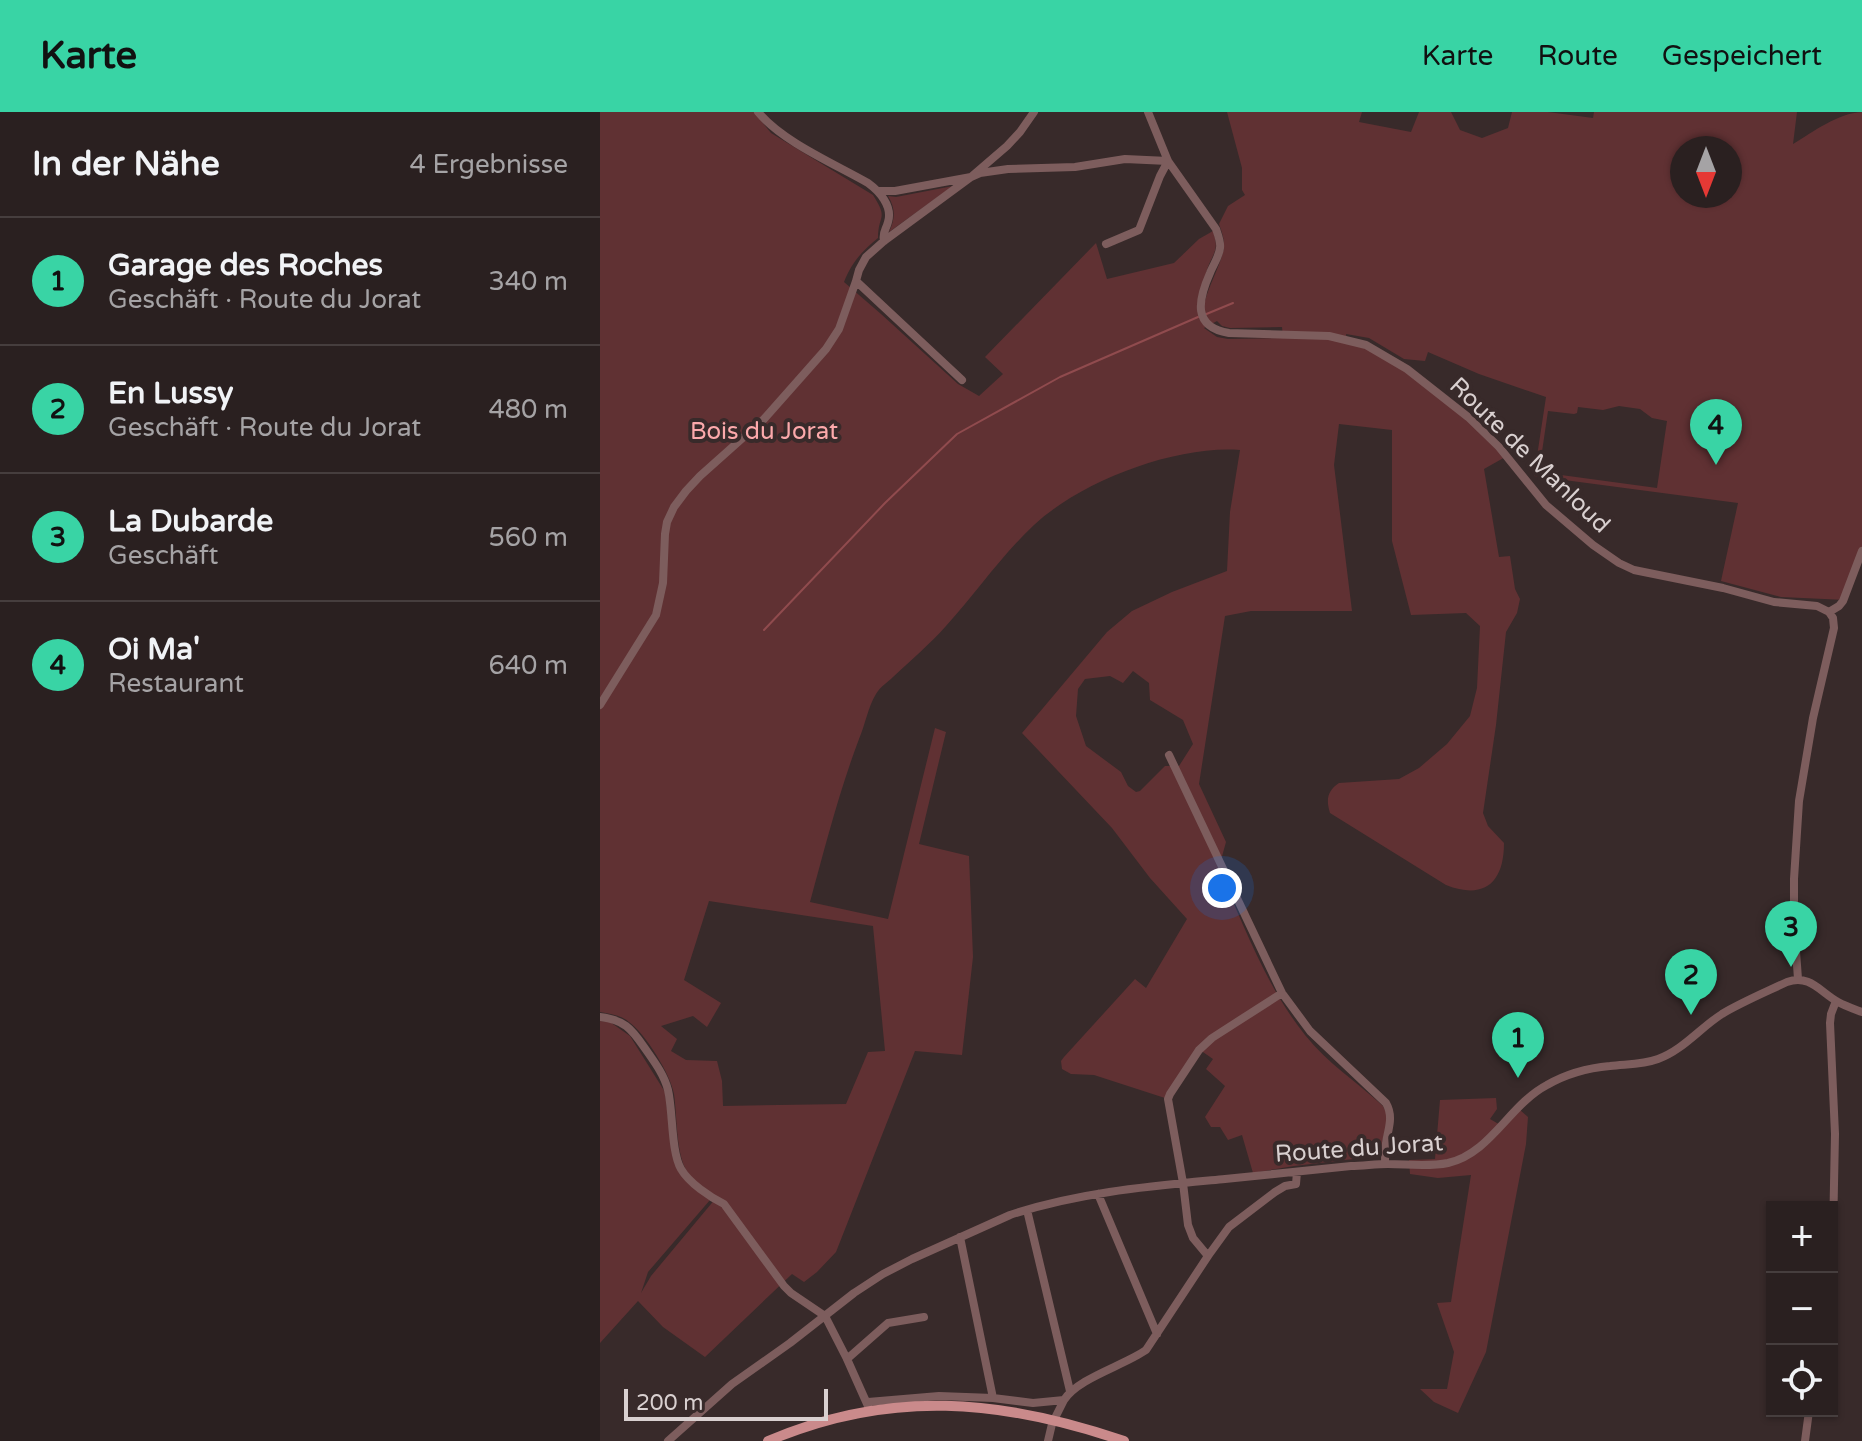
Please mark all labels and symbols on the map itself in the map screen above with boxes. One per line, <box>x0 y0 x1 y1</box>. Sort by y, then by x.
north arrow <box>1670 136 1742 208</box>
street label: Route de Manloud <box>1443 371 1616 539</box>
pin: 4 <box>1690 399 1742 465</box>
park label: Bois du Jorat <box>690 417 838 446</box>
your location <box>1202 868 1242 908</box>
pin: 3 <box>1765 901 1817 967</box>
pin: 2 <box>1665 949 1717 1015</box>
pin: 1 <box>1492 1012 1544 1078</box>
street label: Route du Jorat <box>1274 1128 1444 1169</box>
scale bar <box>624 1385 828 1421</box>

